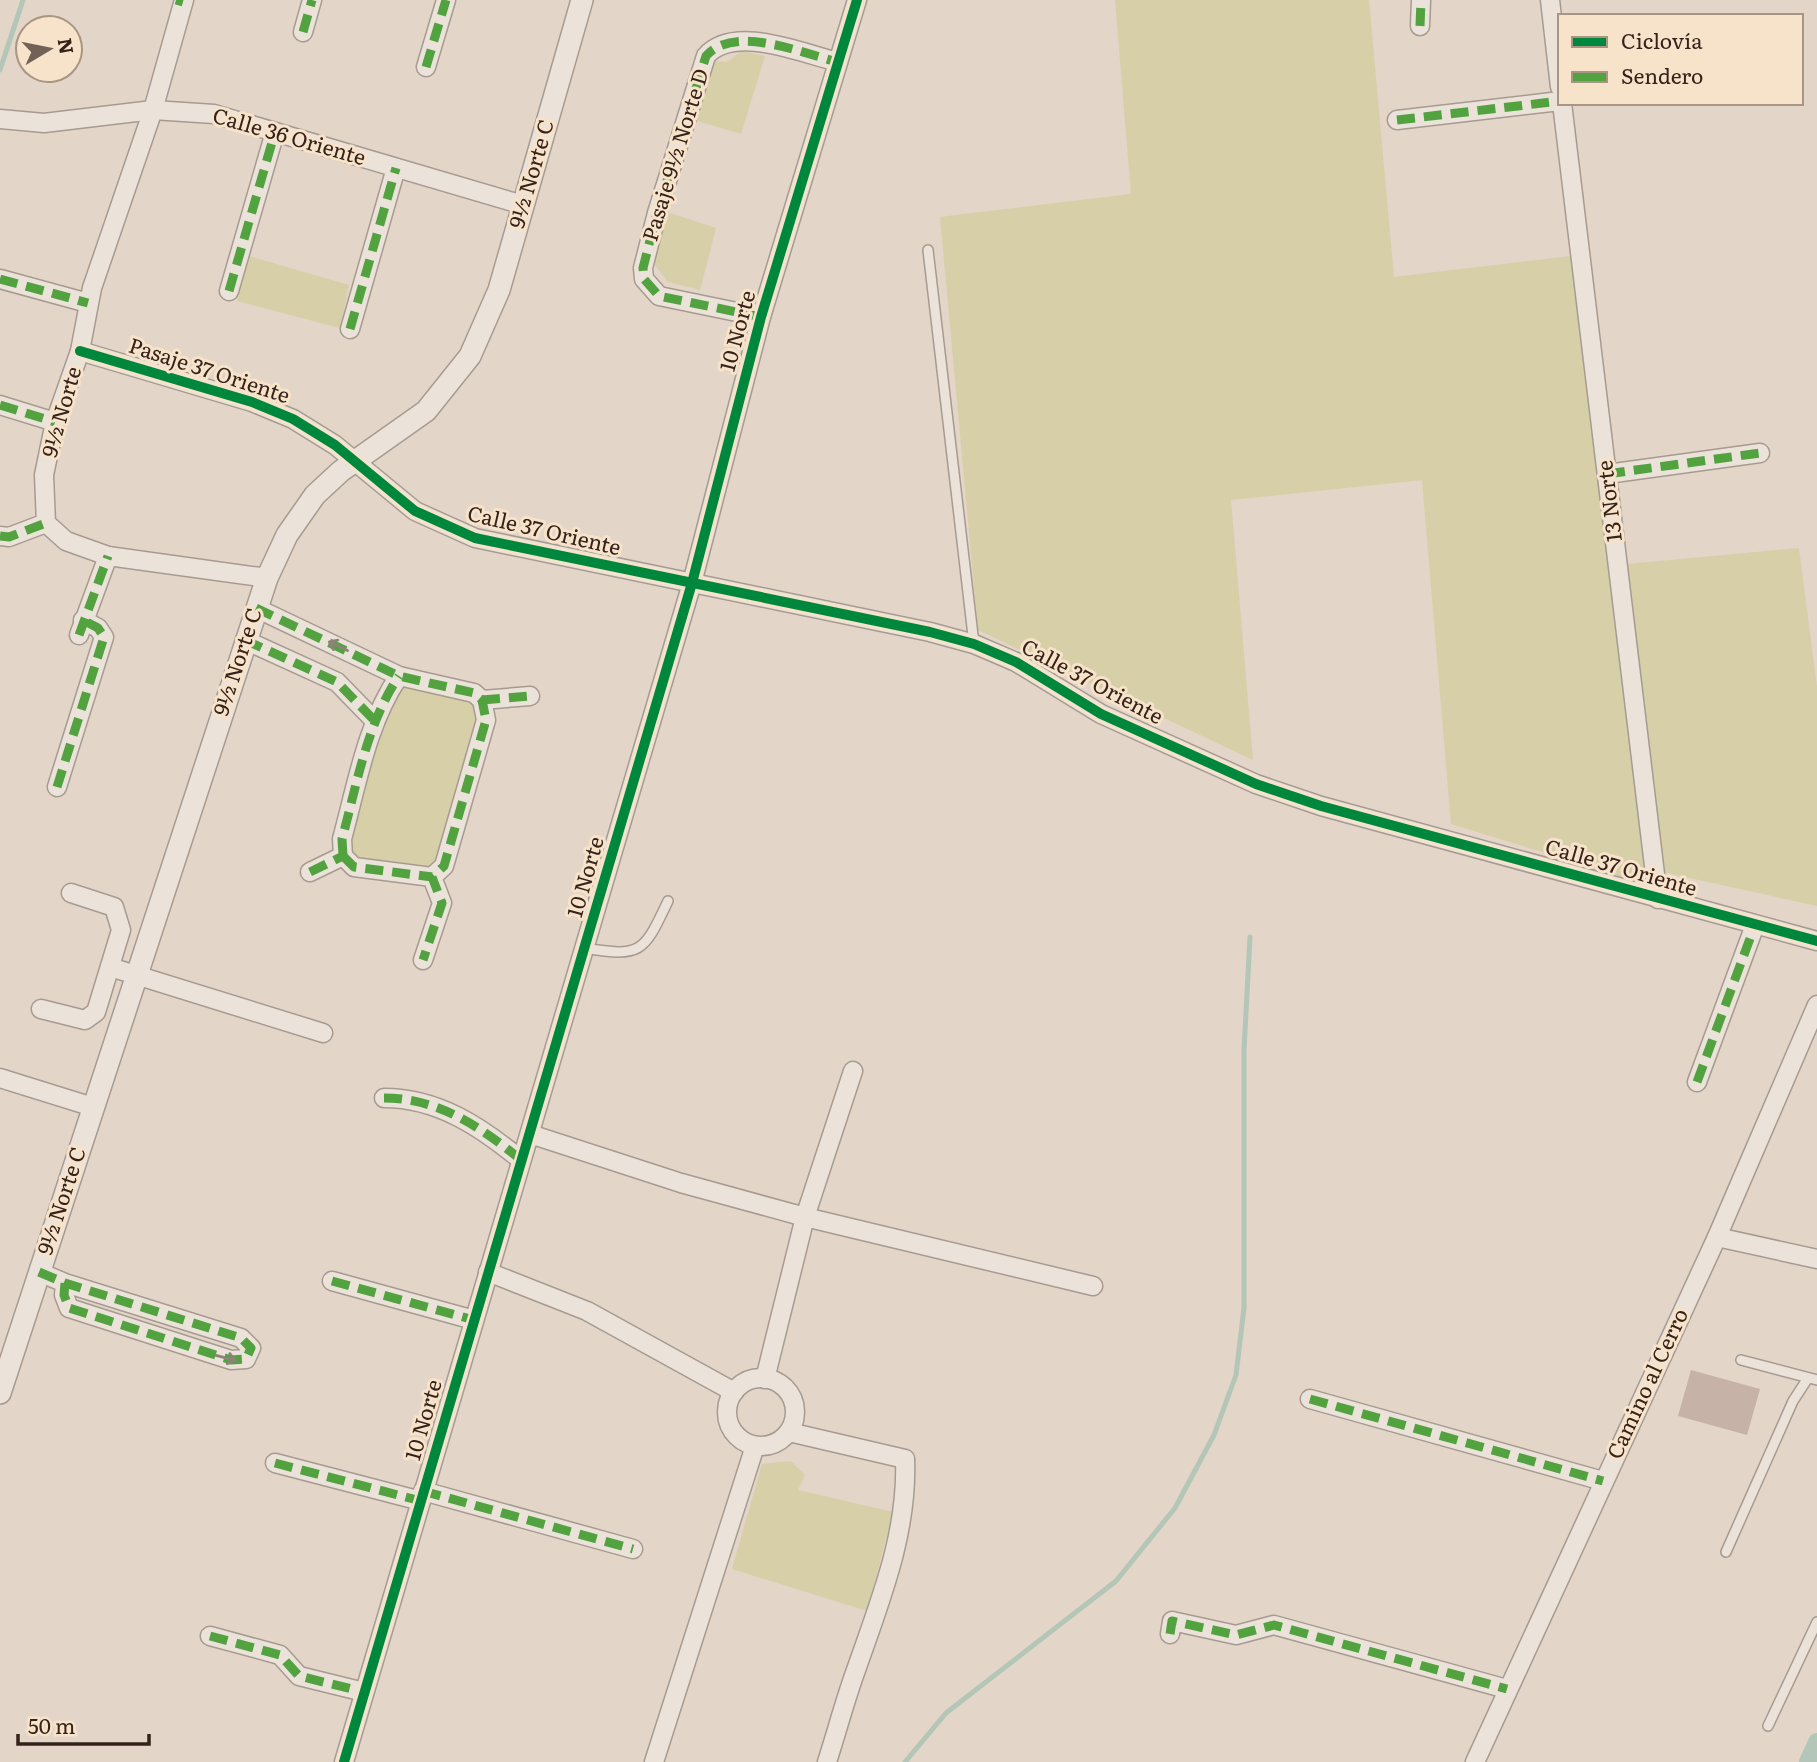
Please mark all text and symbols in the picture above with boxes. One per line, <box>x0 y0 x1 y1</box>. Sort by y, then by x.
north arrow <box>14 14 84 84</box>
legend <box>1558 14 1803 105</box>
text: Ciclovía <box>1621 24 1703 55</box>
text: N <box>52 36 82 56</box>
text: Sendero <box>1621 59 1703 90</box>
street label: Pasaje 9½ Norte D <box>633 64 715 244</box>
street label: Calle 36 Oriente <box>210 98 370 171</box>
street label: 9½ Norte C <box>499 115 560 231</box>
street label: 10 Norte <box>710 286 761 374</box>
street label: Pasaje 37 Oriente <box>125 328 294 409</box>
street label: 9½ Norte <box>32 362 87 460</box>
street label: 13 Norte <box>1587 459 1628 544</box>
street label: Calle 37 Oriente <box>465 496 624 561</box>
street label: 9½ Norte C <box>204 603 268 719</box>
street label: Calle 37 Oriente <box>1017 629 1170 730</box>
one-way arrow <box>328 639 349 652</box>
street label: Calle 37 Oriente <box>1542 829 1701 902</box>
street label: 10 Norte <box>557 832 610 920</box>
street label: 9½ Norte C <box>28 1142 92 1258</box>
street label: Camino al Cerro <box>1597 1302 1694 1463</box>
one-way arrow <box>214 1352 237 1365</box>
street label: 10 Norte <box>395 1375 448 1463</box>
scale bar <box>18 1702 149 1746</box>
text: 50 m <box>28 1709 75 1740</box>

